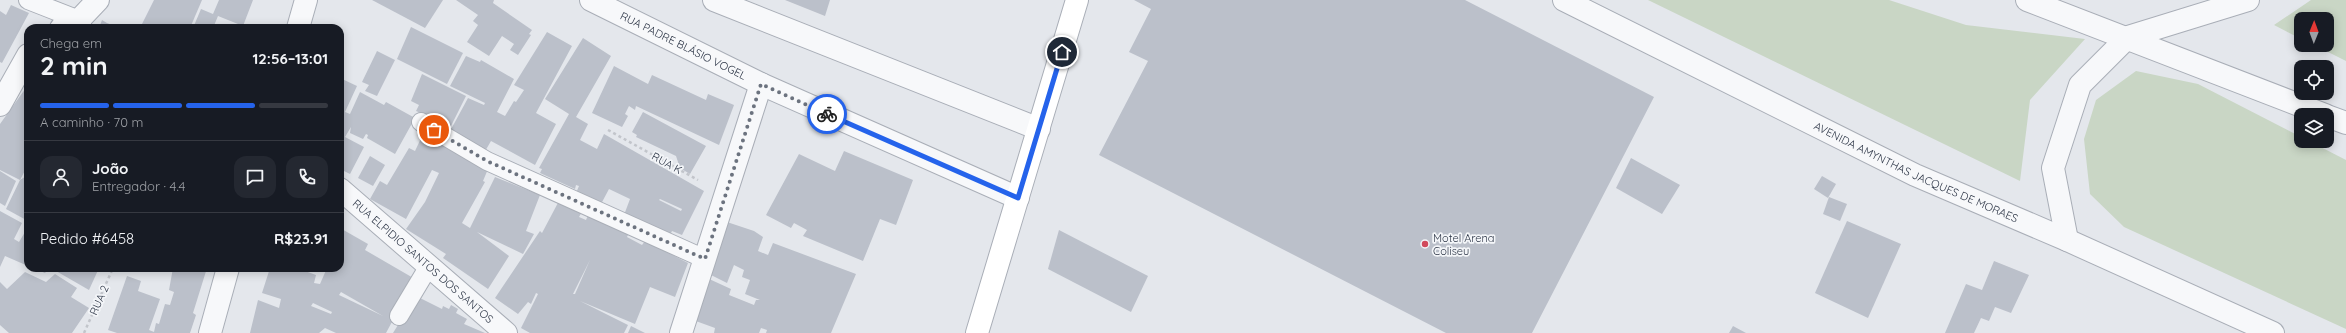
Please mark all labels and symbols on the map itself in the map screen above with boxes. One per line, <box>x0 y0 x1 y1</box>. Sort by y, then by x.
street label: RUA PADRE BLÁSIO VOGEL <box>618 9 749 83</box>
north arrow <box>2294 12 2334 52</box>
pin <box>1045 35 1079 69</box>
courier <box>807 94 847 134</box>
pin <box>417 113 451 147</box>
street label: AVENIDA AMYNTHAS JACQUES DE MORAES <box>1812 119 2020 225</box>
street label: RUA K <box>649 149 685 177</box>
street label: RUA ELPIDIO SANTOS DOS SANTOS <box>350 196 496 326</box>
place label: Motel Arena Coliseu <box>1433 231 1495 258</box>
marker: Motel Arena Coliseu <box>1420 239 1430 249</box>
street label: RUA 2 <box>86 283 112 317</box>

